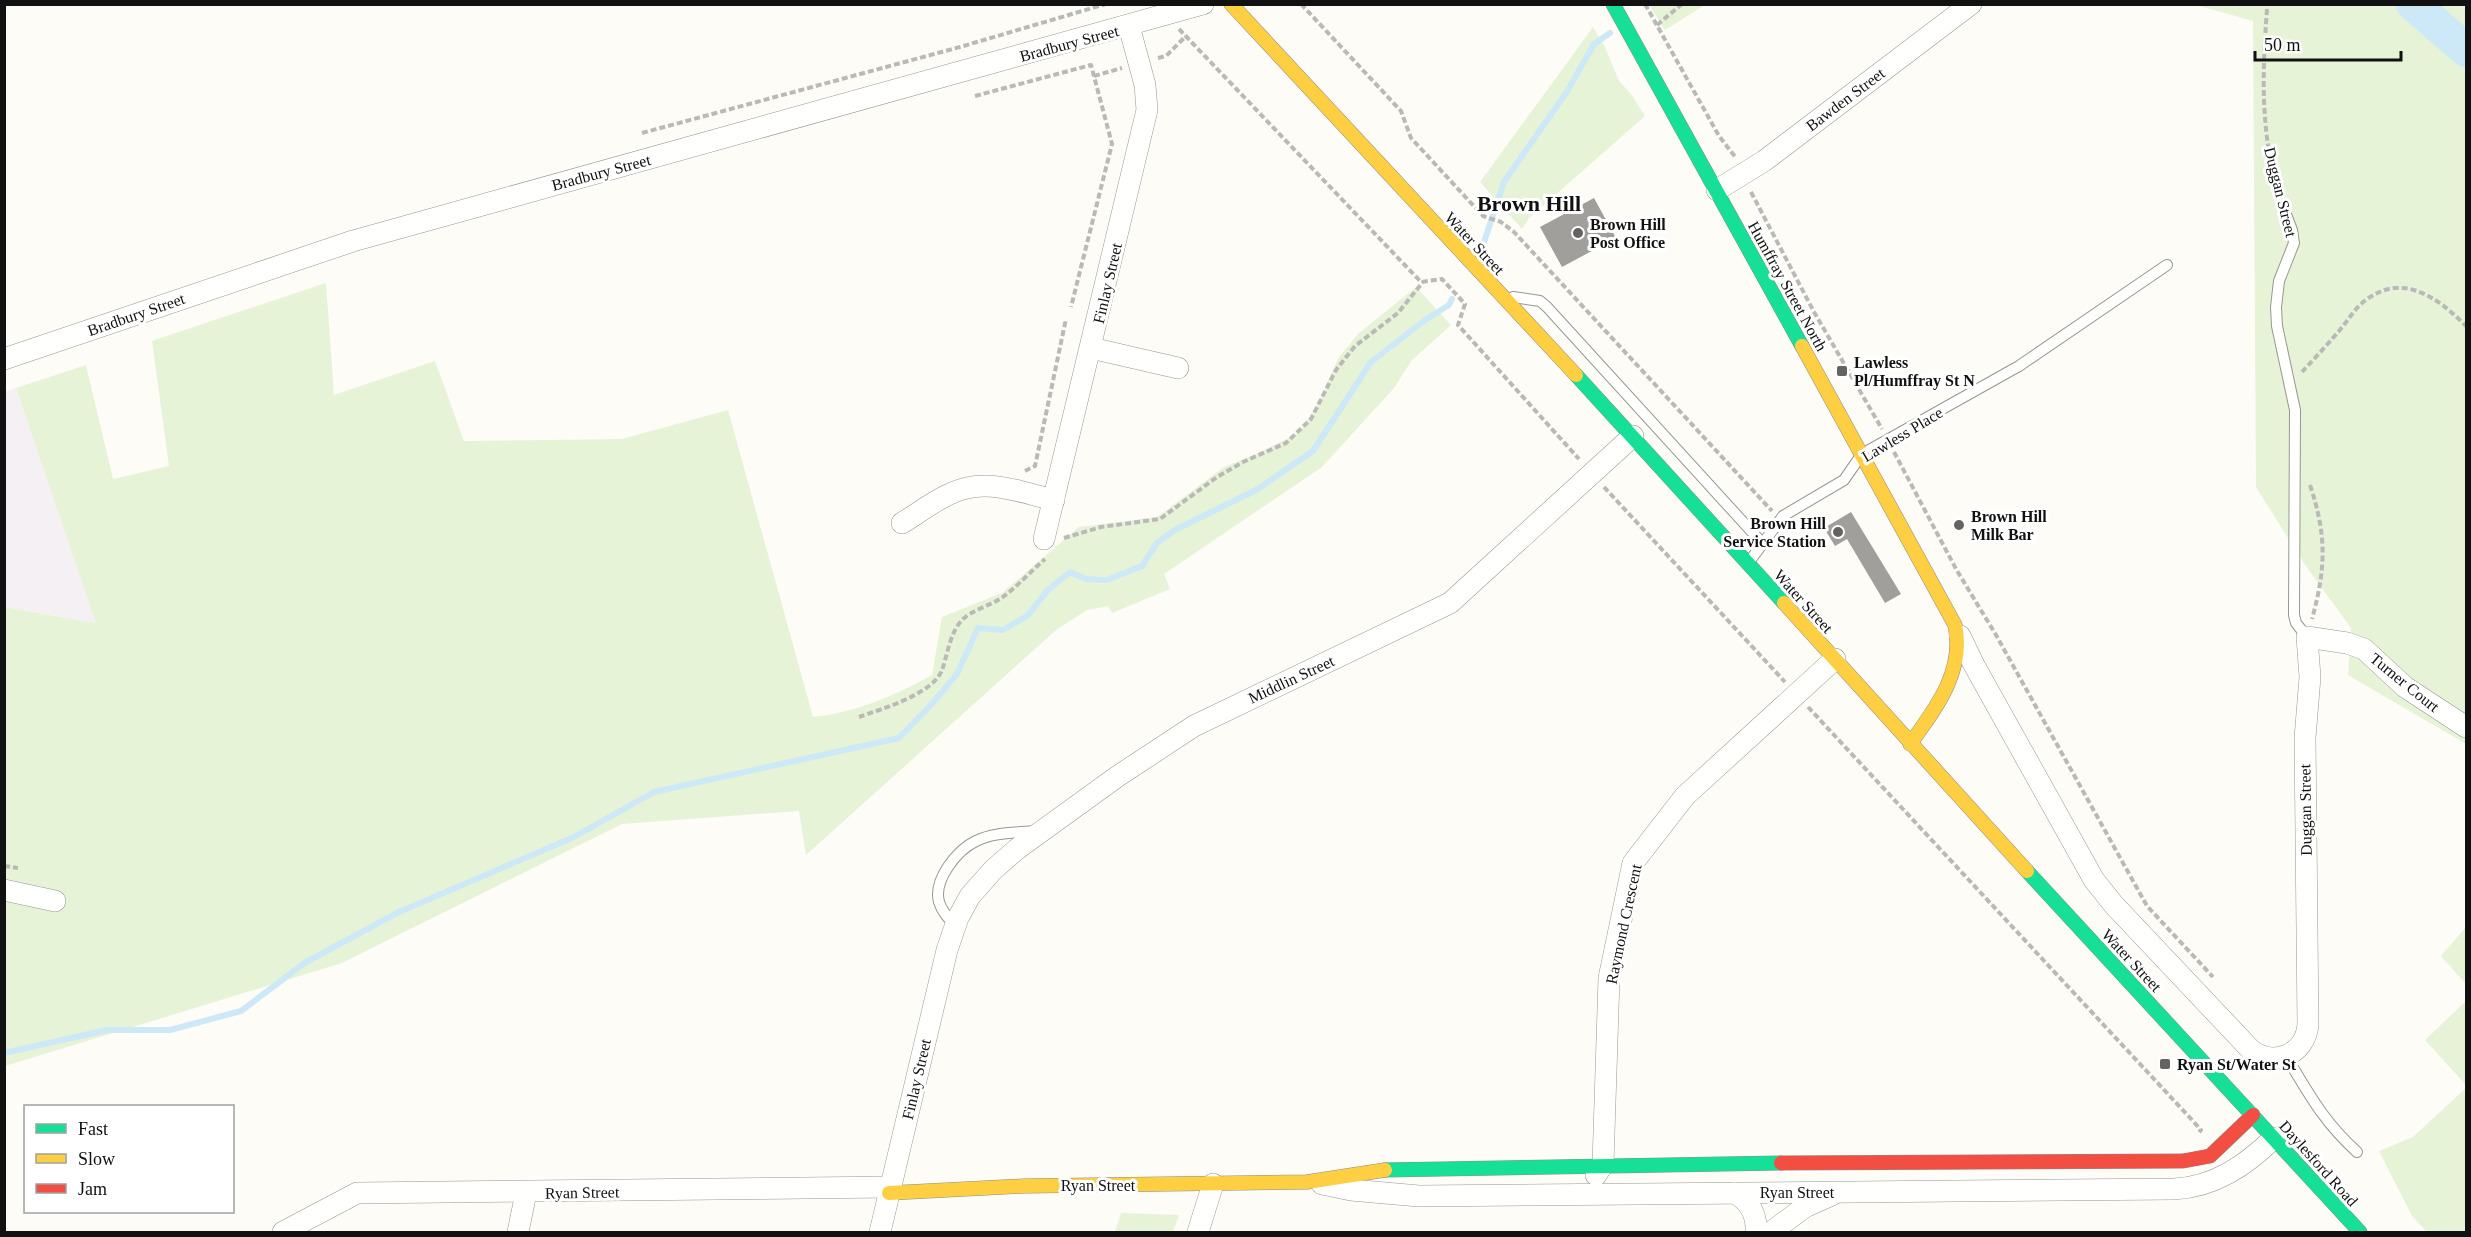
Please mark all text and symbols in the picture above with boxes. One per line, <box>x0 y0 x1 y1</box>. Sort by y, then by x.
street label: Bradbury Street <box>1018 22 1121 66</box>
scale bar <box>2255 24 2400 62</box>
text: 50 m <box>2264 35 2301 55</box>
street label: Bawden Street <box>1803 64 1888 134</box>
street label: Duggan Street <box>2260 145 2300 240</box>
street label: Bradbury Street <box>550 151 653 195</box>
district label: Brown Hill <box>1477 191 1581 216</box>
street label: Water Street <box>1441 209 1508 278</box>
place label: Brown Hill Post Office <box>1590 216 1666 251</box>
street label: Humffray Street North <box>1744 219 1830 354</box>
marker: Brown Hill Post Office <box>1571 226 1585 240</box>
street label: Finlay Street <box>1090 241 1126 325</box>
street label: Bradbury Street <box>85 290 188 340</box>
place label: Lawless Pl/Humffray St N <box>1854 354 1975 390</box>
marker: Lawless Pl/Humffray St N <box>1835 364 1849 378</box>
street label: Lawless Place <box>1859 404 1946 465</box>
place label: Brown Hill Milk Bar <box>1971 508 2047 543</box>
place label: Brown Hill Service Station <box>1723 515 1827 550</box>
marker: Brown Hill Milk Bar <box>1952 518 1966 532</box>
marker: Brown Hill Service Station <box>1831 525 1845 539</box>
street label: Water Street <box>1771 566 1837 637</box>
street label: Turner Court <box>2367 650 2443 716</box>
street label: Middlin Street <box>1246 652 1337 707</box>
street label: Duggan Street <box>2296 763 2316 856</box>
street label: Raymond Crescent <box>1602 862 1646 986</box>
street label: Water Street <box>2098 926 2165 995</box>
street label: Finlay Street <box>899 1037 935 1121</box>
place label: Ryan St/Water St <box>2177 1056 2297 1074</box>
marker: Ryan St/Water St <box>2158 1057 2172 1071</box>
legend <box>24 1105 234 1213</box>
street label: Daylesford Road <box>2275 1117 2361 1210</box>
text: Fast <box>78 1119 108 1139</box>
text: Slow <box>78 1149 115 1169</box>
street label: Ryan Street <box>1061 1177 1136 1195</box>
text: Jam <box>78 1179 107 1199</box>
street label: Ryan Street <box>545 1183 620 1203</box>
street label: Ryan Street <box>1760 1184 1835 1202</box>

